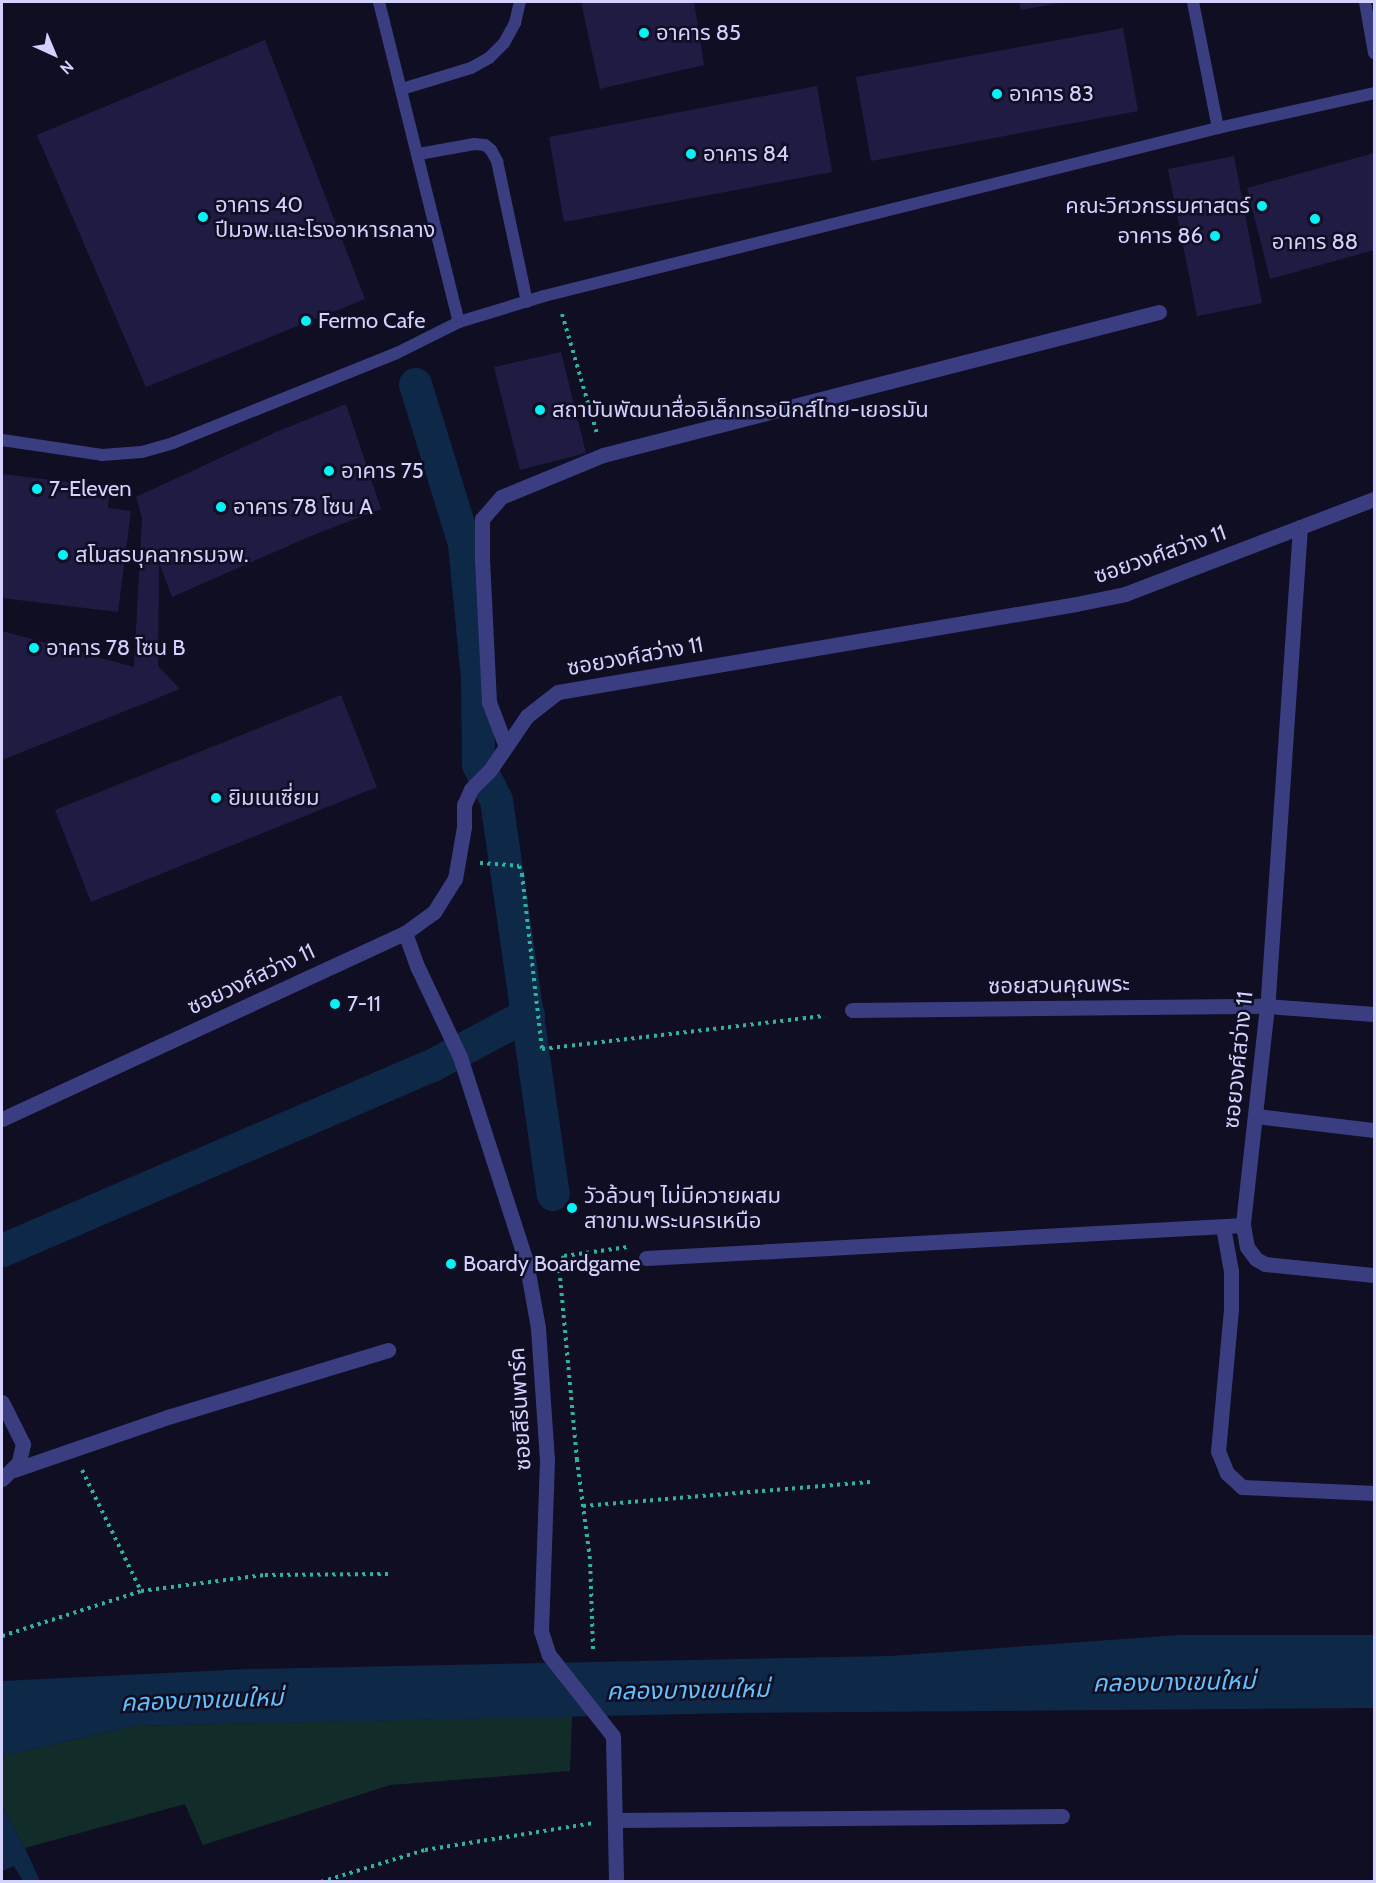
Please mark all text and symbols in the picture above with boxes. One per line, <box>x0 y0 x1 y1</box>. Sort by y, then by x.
place label: อาคาร 85 <box>656 20 741 46</box>
north arrow <box>24 24 84 84</box>
marker: อาคาร 85 <box>637 26 651 40</box>
text: N <box>56 57 78 78</box>
place label: อาคาร 83 <box>1009 81 1094 107</box>
marker: อาคาร 83 <box>990 87 1004 101</box>
place label: อาคาร 84 <box>703 141 789 167</box>
marker: อาคาร 84 <box>684 147 698 161</box>
place label: อาคาร 40 ปีมจพ.และโรงอาหารกลาง <box>215 191 435 242</box>
place label: คณะวิศวกรรมศาสตร์ <box>1065 193 1250 219</box>
marker: คณะวิศวกรรมศาสตร์ <box>1255 199 1269 213</box>
marker: อาคาร 40 ปีมจพ.และโรงอาหารกลาง <box>196 210 210 224</box>
marker: อาคาร 88 <box>1308 212 1322 226</box>
place label: อาคาร 86 <box>1117 223 1203 249</box>
marker: อาคาร 86 <box>1208 229 1222 243</box>
place label: อาคาร 88 <box>1272 229 1358 255</box>
place label: Fermo Cafe <box>318 308 425 334</box>
marker: Fermo Cafe <box>299 314 313 328</box>
place label: สถาบันพัฒนาสื่ออิเล็กทรอนิกส์ไทย-เยอรมัน <box>552 397 929 423</box>
marker: สถาบันพัฒนาสื่ออิเล็กทรอนิกส์ไทย-เยอรมัน <box>533 403 547 417</box>
place label: อาคาร 75 <box>341 458 424 484</box>
marker: อาคาร 75 <box>322 464 336 478</box>
place label: 7-Eleven <box>49 476 132 502</box>
marker: 7-Eleven <box>30 482 44 496</box>
place label: อาคาร 78 โซน A <box>233 494 373 520</box>
marker: อาคาร 78 โซน A <box>214 500 228 514</box>
street label: ซอยวงศ์สว่าง 11 <box>1091 519 1229 589</box>
place label: สโมสรบุคลากรมจพ. <box>75 542 248 568</box>
marker: สโมสรบุคลากรมจพ. <box>56 548 70 562</box>
street label: ซอยวงศ์สว่าง 11 <box>565 631 705 681</box>
place label: อาคาร 78 โซน B <box>46 635 185 661</box>
marker: อาคาร 78 โซน B <box>27 641 41 655</box>
place label: ยิมเนเซี่ยม <box>228 785 319 811</box>
marker: ยิมเนเซี่ยม <box>209 791 223 805</box>
street label: ซอยวงศ์สว่าง 11 <box>183 938 319 1020</box>
street label: ซอยสวนคุณพระ <box>988 971 1130 999</box>
street label: ซอยวงศ์สว่าง 11 <box>1218 990 1258 1130</box>
place label: 7-11 <box>347 991 381 1017</box>
marker: 7-11 <box>328 997 342 1011</box>
place label: วัวล้วนๆ ไม่มีควายผสม สาขาม.พระนครเหนือ <box>584 1182 781 1234</box>
marker: วัวล้วนๆ ไม่มีควายผสม สาขาม.พระนครเหนือ <box>565 1201 579 1215</box>
place label: Boardy Boardgame <box>463 1251 640 1277</box>
marker: Boardy Boardgame <box>444 1257 458 1271</box>
street label: ซอยสิรีนพาร์ค <box>504 1347 536 1471</box>
water label: คลองบางเขนใหม่ <box>1092 1666 1256 1698</box>
water label: คลองบางเขนใหม่ <box>606 1674 770 1706</box>
water label: คลองบางเขนใหม่ <box>120 1683 284 1717</box>

